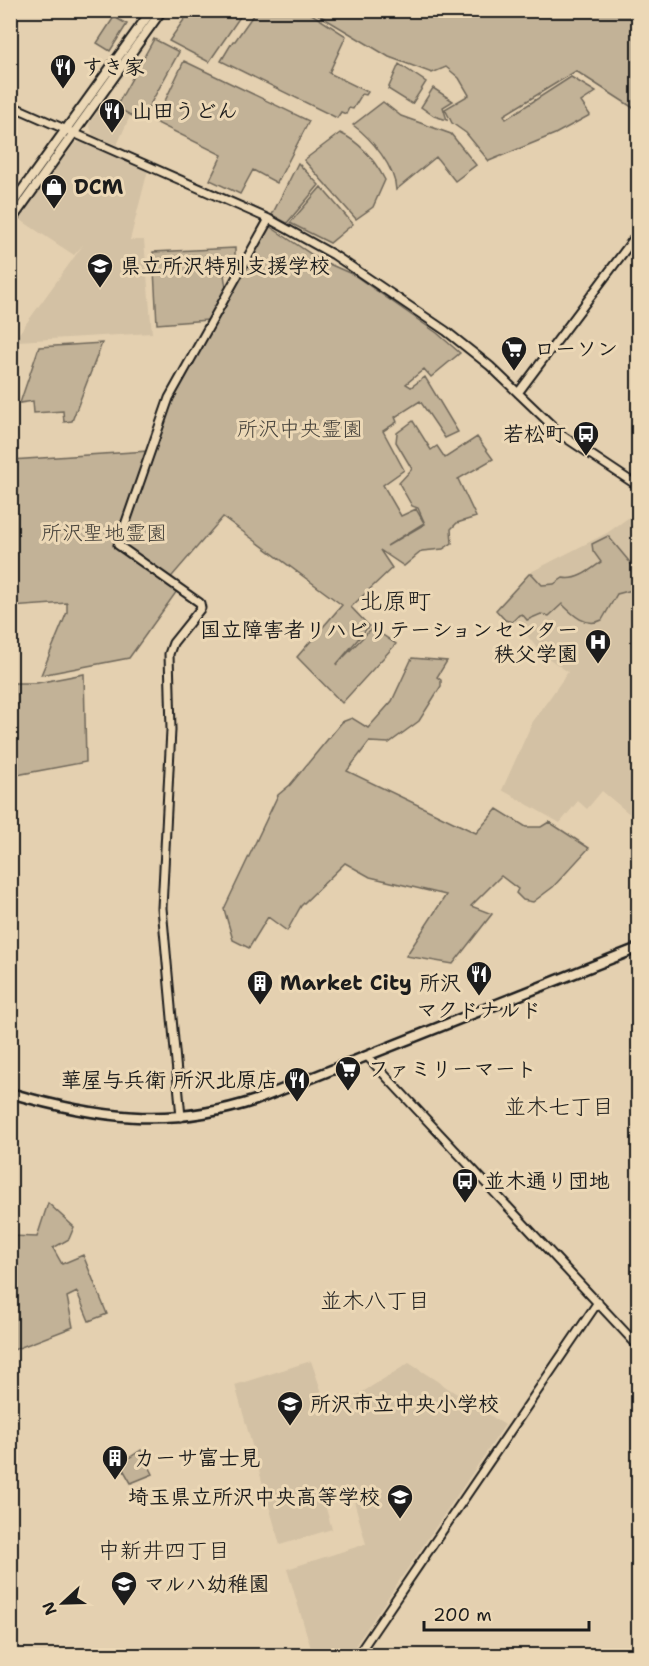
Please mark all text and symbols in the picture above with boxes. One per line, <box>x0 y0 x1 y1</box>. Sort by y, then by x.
restaurant icon: すき家 <box>48 52 78 90</box>
place label: すき家 <box>82 53 145 81</box>
restaurant icon: 山田うどん <box>97 96 127 134</box>
place label: 山田うどん <box>132 97 238 125</box>
shop icon: DCM <box>39 172 69 210</box>
place label: DCM <box>74 173 124 201</box>
school or university icon: 県立所沢特別支援学校 <box>85 251 115 289</box>
place label: 県立所沢特別支援学校 <box>120 252 330 280</box>
supermarket icon: ローソン <box>499 334 529 372</box>
place label: ローソン <box>534 335 618 363</box>
park label: 所沢中央霊園 <box>237 415 363 443</box>
bus stop icon: 若松町 <box>571 419 601 457</box>
place label: 若松町 <box>503 420 566 448</box>
park label: 所沢聖地霊園 <box>41 519 167 547</box>
district label: 北原町 <box>359 585 431 617</box>
place label: 国立障害者リハビリテーションセンター 秩父学園 <box>200 616 578 668</box>
hospital icon: 国立障害者リハビリテーションセンター 秩父学園 <box>583 627 613 665</box>
restaurant icon: マクドナルド <box>464 959 494 997</box>
building icon: Market City 所沢 <box>245 968 275 1006</box>
place label: Market City 所沢 <box>280 969 461 997</box>
place label: マクドナルド <box>416 996 542 1024</box>
supermarket icon: ファミリーマート <box>333 1054 363 1092</box>
place label: ファミリーマート <box>368 1055 537 1083</box>
restaurant icon: 華屋与兵衛 所沢北原店 <box>282 1065 312 1103</box>
place label: 華屋与兵衛 所沢北原店 <box>61 1066 278 1094</box>
district label: 並木七丁目 <box>504 1092 614 1121</box>
bus stop icon: 並木通り団地 <box>450 1166 480 1204</box>
place label: 並木通り団地 <box>484 1167 610 1195</box>
district label: 並木八丁目 <box>320 1286 430 1315</box>
school or university icon: 所沢市立中央小学校 <box>275 1389 305 1427</box>
place label: 所沢市立中央小学校 <box>310 1390 499 1418</box>
building icon: カーサ富士見 <box>100 1443 130 1481</box>
place label: カーサ富士見 <box>134 1444 261 1472</box>
school or university icon: 埼玉県立所沢中央高等学校 <box>385 1482 415 1520</box>
place label: 埼玉県立所沢中央高等学校 <box>128 1483 380 1511</box>
district label: 中新井四丁目 <box>98 1536 230 1565</box>
school or university icon: マルハ幼稚園 <box>109 1569 139 1607</box>
place label: マルハ幼稚園 <box>144 1570 270 1598</box>
north arrow <box>33 1573 93 1633</box>
scale bar <box>424 1594 589 1632</box>
text: N <box>37 1599 62 1618</box>
text: 200 m <box>433 1603 492 1627</box>

